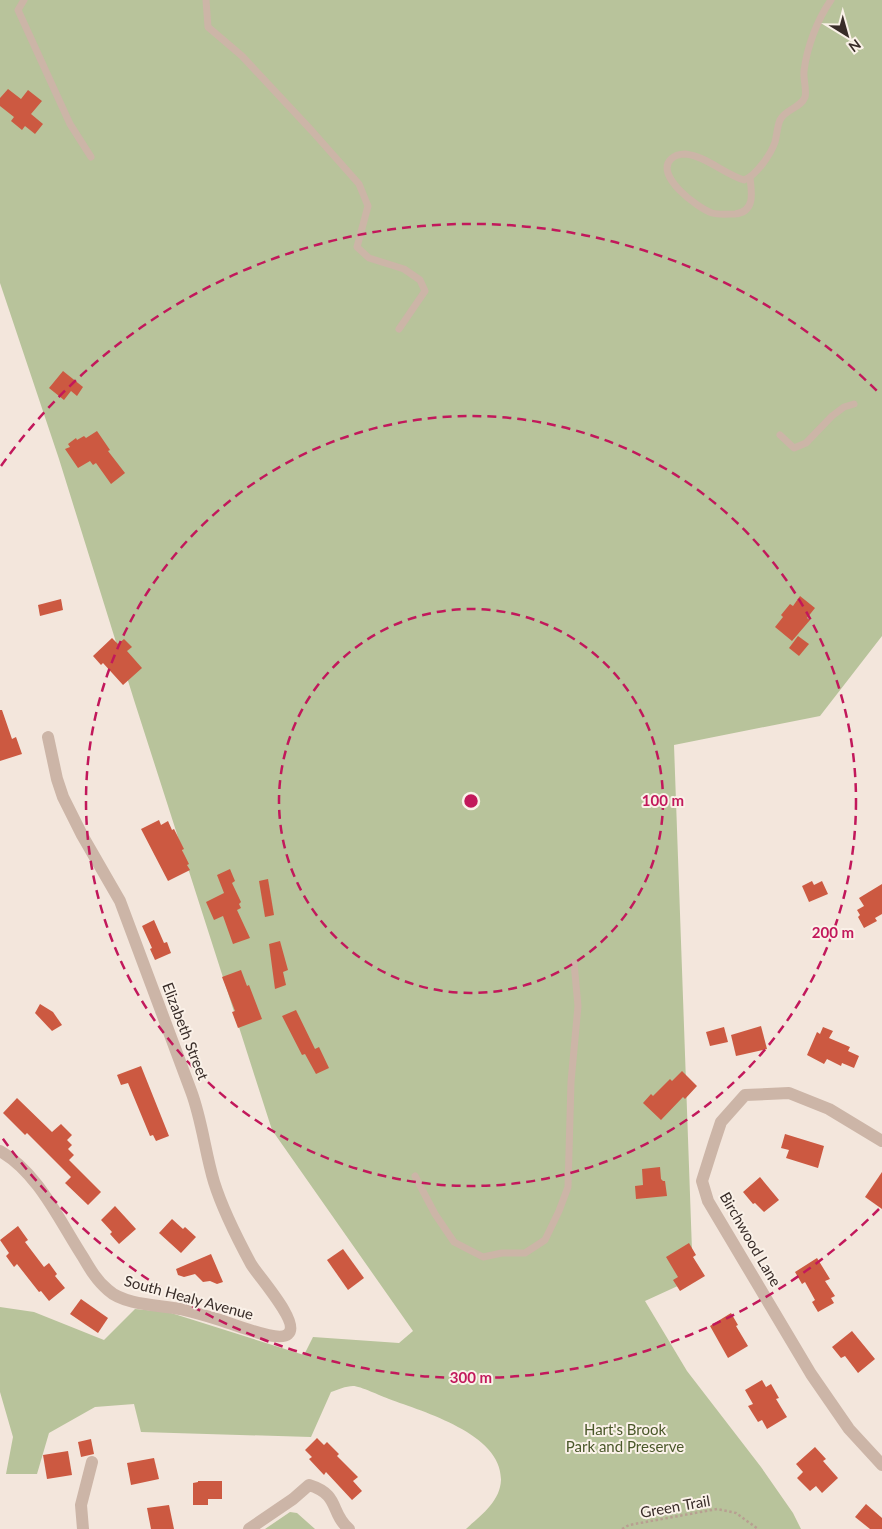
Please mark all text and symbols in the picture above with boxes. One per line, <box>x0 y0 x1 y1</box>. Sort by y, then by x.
north arrow <box>822 10 872 60</box>
text: N <box>846 36 865 56</box>
text: 100 m <box>642 791 684 809</box>
centre of rings <box>462 792 480 810</box>
text: 200 m <box>812 923 854 941</box>
street label: Elizabeth Street <box>159 980 213 1083</box>
street label: Birchwood Lane <box>717 1189 785 1290</box>
street label: South Healy Avenue <box>122 1271 256 1323</box>
text: 300 m <box>450 1368 492 1386</box>
park label: Hart's Brook Park and Preserve <box>566 1420 684 1455</box>
street label: Green Trail <box>639 1491 711 1521</box>

